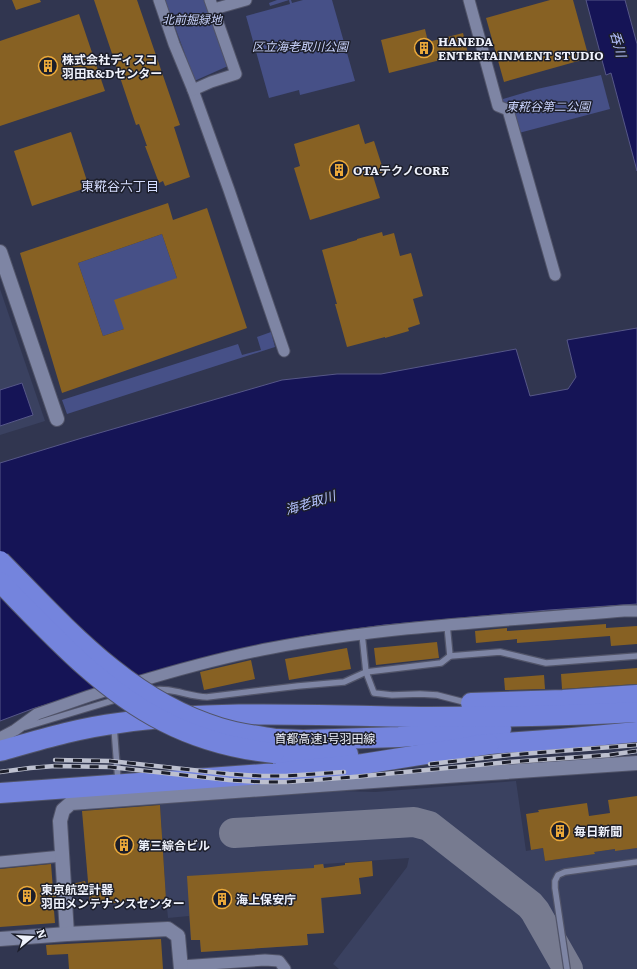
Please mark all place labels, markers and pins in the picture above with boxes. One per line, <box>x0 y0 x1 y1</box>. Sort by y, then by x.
place label: HANEDA ENTERTAINMENT STUDIO <box>438 32 604 64</box>
building icon: HANEDA ENTERTAINMENT STUDIO <box>413 37 435 59</box>
place label: 株式会社ディスコ 羽田R&Dセンター <box>62 50 162 82</box>
building icon: 株式会社ディスコ 羽田R&Dセンター <box>37 55 59 77</box>
building icon: OTAテクノCORE <box>328 159 350 181</box>
place label: OTAテクノCORE <box>353 161 449 179</box>
building icon: 毎日新聞 <box>549 820 571 842</box>
place label: 毎日新聞 <box>574 822 622 840</box>
building icon: 第三綜合ビル <box>113 834 135 856</box>
place label: 第三綜合ビル <box>138 836 210 854</box>
place label: 東京航空計器 羽田メンテナンスセンター <box>41 880 185 912</box>
building icon: 東京航空計器 羽田メンテナンスセンター <box>16 885 38 907</box>
building icon: 海上保安庁 <box>211 888 233 910</box>
place label: 海上保安庁 <box>236 890 296 908</box>

